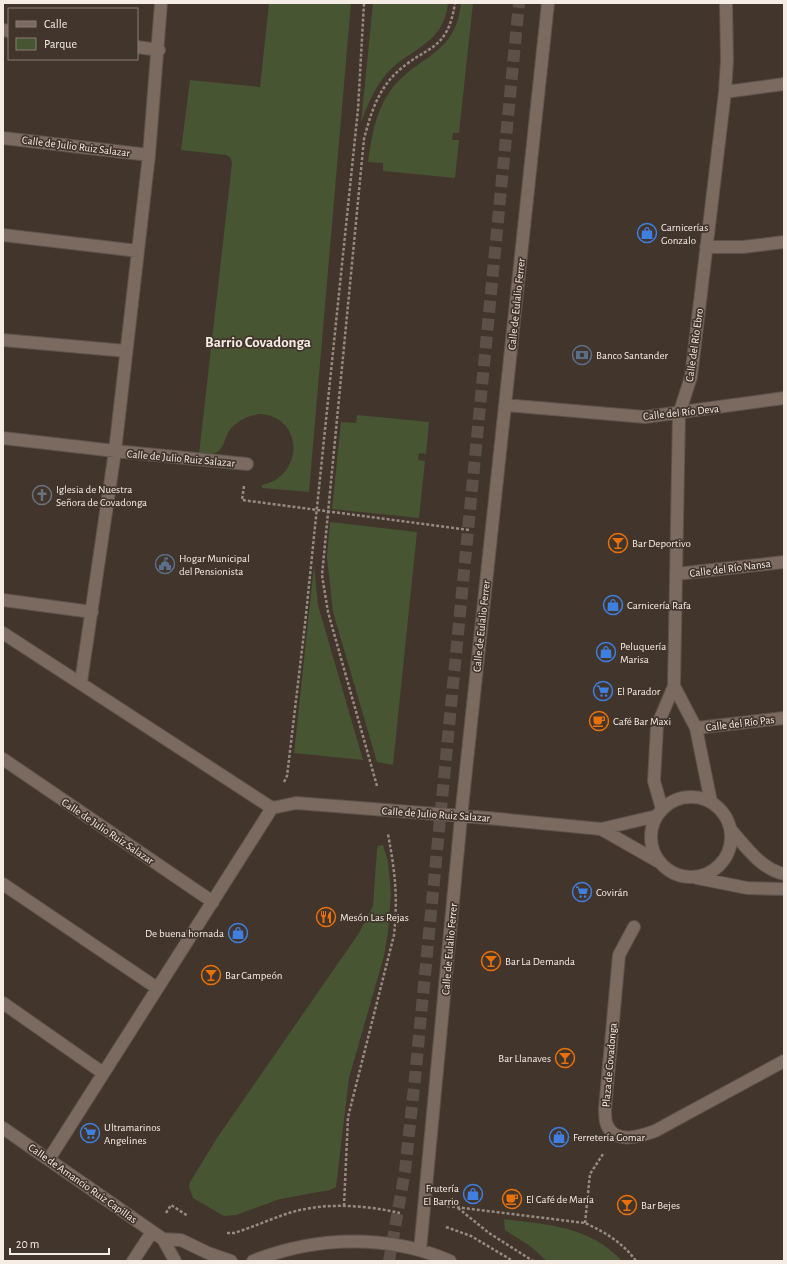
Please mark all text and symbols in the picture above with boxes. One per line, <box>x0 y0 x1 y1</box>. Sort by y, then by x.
legend <box>8 8 138 60</box>
text: Calle <box>44 18 67 30</box>
text: Parque <box>44 38 77 50</box>
street label: Calle de Julio Ruiz Salazar <box>21 134 131 159</box>
shop icon: Carnicerías Gonzalo <box>636 222 658 244</box>
place label: Carnicerías Gonzalo <box>661 222 708 246</box>
street label: Calle de Eulalio Ferrer <box>506 257 527 350</box>
street label: Calle del Río Ebro <box>684 308 705 383</box>
district label: Barrio Covadonga <box>205 335 311 350</box>
bank icon: Banco Santander <box>571 344 593 366</box>
place label: Banco Santander <box>596 350 669 361</box>
street label: Calle del Río Deva <box>643 403 719 422</box>
street label: Calle de Julio Ruiz Salazar <box>126 448 236 469</box>
church icon: Iglesia de Nuestra Señora de Covadonga <box>31 484 53 506</box>
place label: Iglesia de Nuestra Señora de Covadonga <box>56 484 147 508</box>
bar icon: Bar Deportivo <box>607 532 629 554</box>
place label: Bar Deportivo <box>632 538 691 549</box>
public building icon: Hogar Municipal del Pensionista <box>154 553 176 575</box>
place label: Hogar Municipal del Pensionista <box>179 553 250 577</box>
street label: Calle del Río Nansa <box>689 558 771 579</box>
street label: Calle de Eulalio Ferrer <box>471 579 492 672</box>
shop icon: Carnicería Rafa <box>602 594 624 616</box>
place label: Carnicería Rafa <box>627 600 691 611</box>
shop icon: Peluquería Marisa <box>595 641 617 663</box>
place label: Peluquería Marisa <box>620 641 666 665</box>
supermarket icon: El Parador <box>592 680 614 702</box>
place label: El Parador <box>617 686 661 697</box>
cafe icon: Café Bar Maxi <box>588 710 610 732</box>
street label: Calle del Río Pas <box>705 714 775 733</box>
place label: Café Bar Maxi <box>613 716 671 727</box>
street label: Calle de Julio Ruiz Salazar <box>60 796 156 867</box>
street label: Calle de Julio Ruiz Salazar <box>381 805 491 824</box>
supermarket icon: Covirán <box>571 881 593 903</box>
place label: Covirán <box>596 887 628 898</box>
street label: Calle de Eulalio Ferrer <box>440 902 459 995</box>
restaurant icon: Mesón Las Rejas <box>315 906 337 928</box>
place label: Mesón Las Rejas <box>340 912 409 923</box>
shop icon: De buena hornada <box>227 922 249 944</box>
place label: De buena hornada <box>145 928 224 939</box>
bar icon: Bar La Demanda <box>480 950 502 972</box>
place label: Bar La Demanda <box>505 956 575 967</box>
bar icon: Bar Campeón <box>200 964 222 986</box>
place label: Bar Campeón <box>225 970 282 981</box>
street label: Plaza de Covadonga <box>600 1022 619 1108</box>
bar icon: Bar Llanaves <box>554 1047 576 1069</box>
place label: Bar Llanaves <box>498 1053 551 1064</box>
supermarket icon: Ultramarinos Angelines <box>79 1122 101 1144</box>
place label: Ultramarinos Angelines <box>104 1122 161 1146</box>
shop icon: Ferretería Gomar <box>548 1126 570 1148</box>
place label: Ferretería Gomar <box>573 1132 646 1143</box>
street label: Calle de Amancio Ruiz Capillas <box>26 1142 139 1225</box>
place label: Frutería El Barrio <box>423 1183 459 1207</box>
shop icon: Frutería El Barrio <box>462 1183 484 1205</box>
cafe icon: El Café de María <box>501 1188 523 1210</box>
place label: El Café de María <box>526 1194 594 1205</box>
bar icon: Bar Bejes <box>616 1194 638 1216</box>
place label: Bar Bejes <box>641 1200 680 1211</box>
scale bar <box>10 1230 109 1256</box>
text: 20 m <box>16 1238 39 1250</box>

